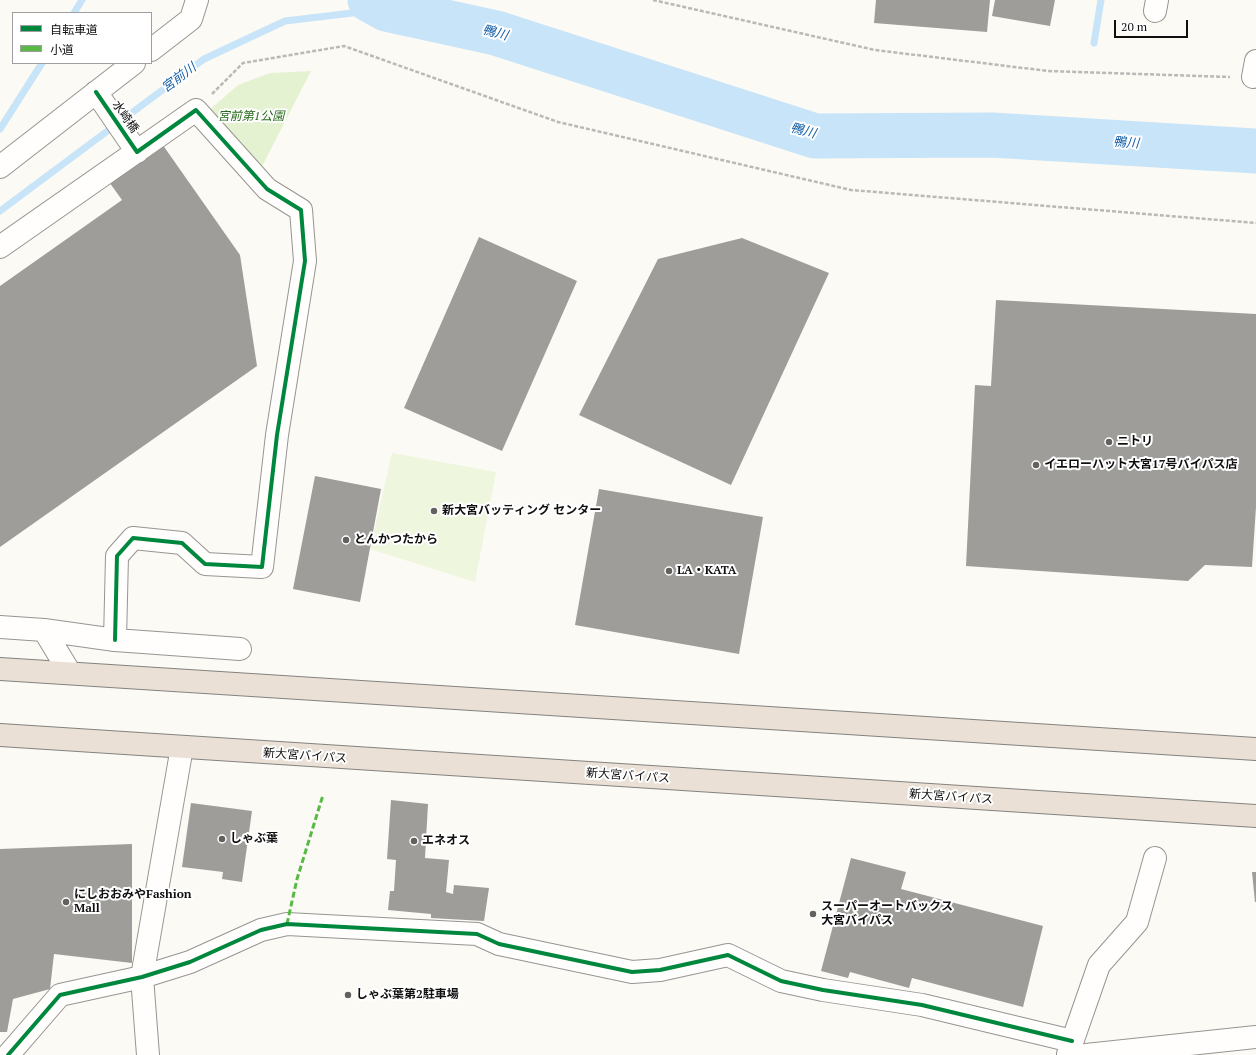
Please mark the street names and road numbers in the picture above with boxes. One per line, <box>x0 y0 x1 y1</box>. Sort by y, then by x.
street label: 水崎橋 <box>109 98 141 136</box>
street label: 新大宮バイパス <box>263 746 347 766</box>
street label: 新大宮バイパス <box>586 766 670 786</box>
street label: 新大宮バイパス <box>909 787 993 807</box>

